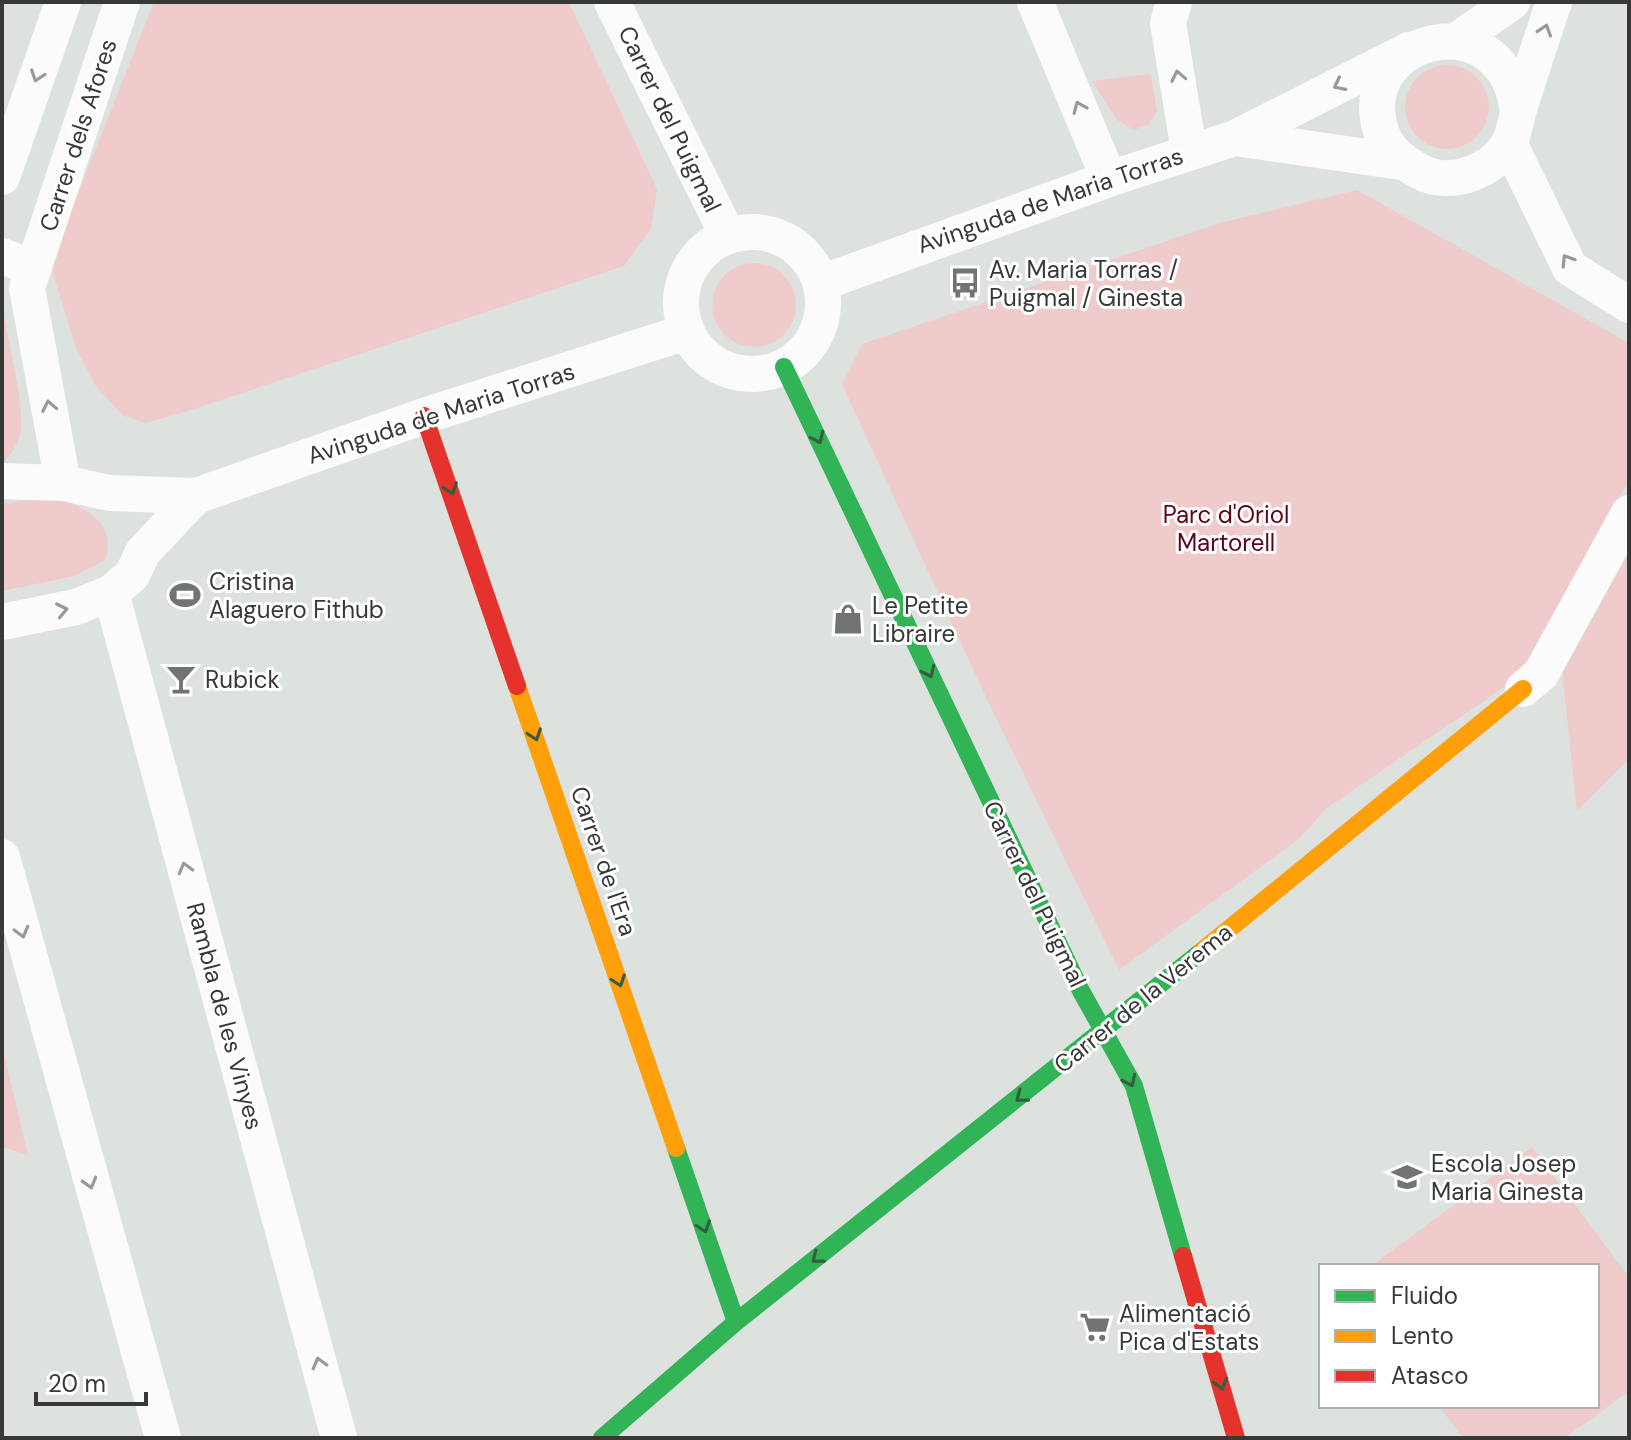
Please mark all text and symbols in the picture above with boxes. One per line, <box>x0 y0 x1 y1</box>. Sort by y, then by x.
street label: Carrer del Puigmal <box>611 21 729 217</box>
one-way arrow <box>1535 24 1551 38</box>
street label: Carrer dels Afores <box>32 35 124 235</box>
one-way arrow <box>31 68 47 82</box>
one-way arrow <box>1170 70 1187 83</box>
one-way arrow <box>1332 75 1347 91</box>
one-way arrow <box>1072 101 1089 115</box>
street label: Avinguda de Maria Torras <box>913 140 1187 260</box>
place label: Av. Maria Torras / Puigmal / Ginesta <box>989 254 1183 313</box>
one-way arrow <box>1562 254 1577 268</box>
bus stop icon: Av. Maria Torras / Puigmal / Ginesta <box>948 266 982 300</box>
street label: Avinguda de Maria Torras <box>303 355 579 471</box>
one-way arrow <box>41 399 58 413</box>
one-way arrow <box>808 429 824 444</box>
one-way arrow <box>442 482 458 496</box>
park label: Parc d'Oriol Martorell <box>1163 499 1289 558</box>
place label: Cristina Alaguero Fithub <box>209 566 384 625</box>
sports icon: Cristina Alaguero Fithub <box>168 578 202 612</box>
place label: Le Petite Libraire <box>872 590 968 649</box>
one-way arrow <box>55 602 69 619</box>
shop icon: Le Petite Libraire <box>831 602 865 636</box>
bar icon: Rubick <box>164 662 198 696</box>
place label: Rubick <box>205 664 280 695</box>
one-way arrow <box>919 664 935 679</box>
one-way arrow <box>526 728 542 742</box>
street label: Carrer de l'Era <box>564 782 644 940</box>
street label: Carrer del Puigmal <box>976 796 1094 992</box>
one-way arrow <box>178 862 195 876</box>
street label: Rambla de les Vinyes <box>180 899 270 1133</box>
street label: Carrer de la Verema <box>1047 916 1239 1080</box>
one-way arrow <box>13 924 29 938</box>
one-way arrow <box>610 974 626 988</box>
one-way arrow <box>1120 1073 1136 1088</box>
one-way arrow <box>1016 1087 1030 1102</box>
place label: Escola Josep Maria Ginesta <box>1431 1148 1584 1207</box>
school or university icon: Escola Josep Maria Ginesta <box>1390 1160 1424 1194</box>
one-way arrow <box>81 1175 98 1189</box>
one-way arrow <box>694 1220 710 1234</box>
one-way arrow <box>811 1249 826 1263</box>
legend <box>1319 1264 1599 1408</box>
text: Fluido <box>1391 1280 1458 1311</box>
place label: Alimentació Pica d'Estats <box>1119 1298 1259 1357</box>
supermarket icon: Alimentació Pica d'Estats <box>1078 1310 1112 1344</box>
text: Lento <box>1391 1320 1454 1351</box>
scale bar <box>36 1356 146 1406</box>
one-way arrow <box>312 1356 328 1370</box>
text: Atasco <box>1391 1360 1468 1391</box>
text: 20 m <box>48 1368 106 1399</box>
one-way arrow <box>1211 1377 1228 1391</box>

